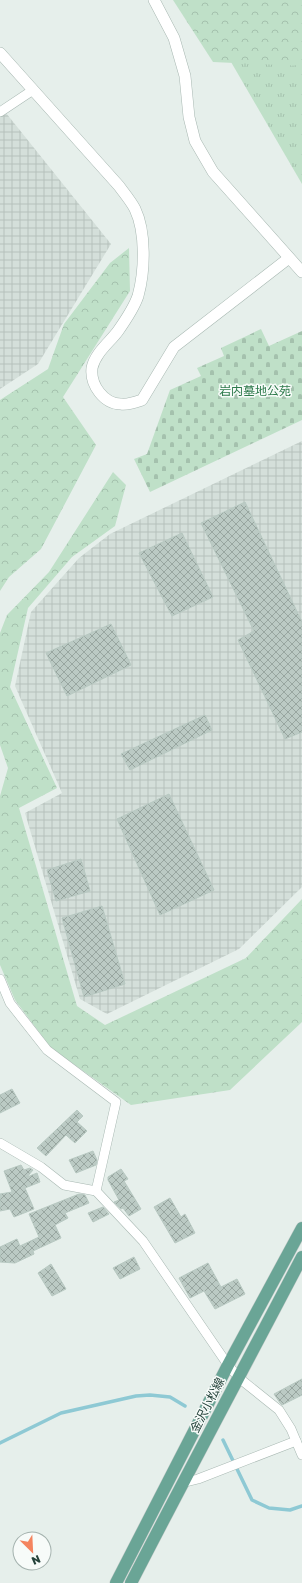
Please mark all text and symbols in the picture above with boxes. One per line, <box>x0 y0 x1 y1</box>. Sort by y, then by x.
park label: 岩内墓地公苑 <box>219 383 291 398</box>
street label: 金沢小松線 <box>187 1375 227 1435</box>
north arrow <box>12 1531 52 1571</box>
text: N <box>30 1553 43 1568</box>

